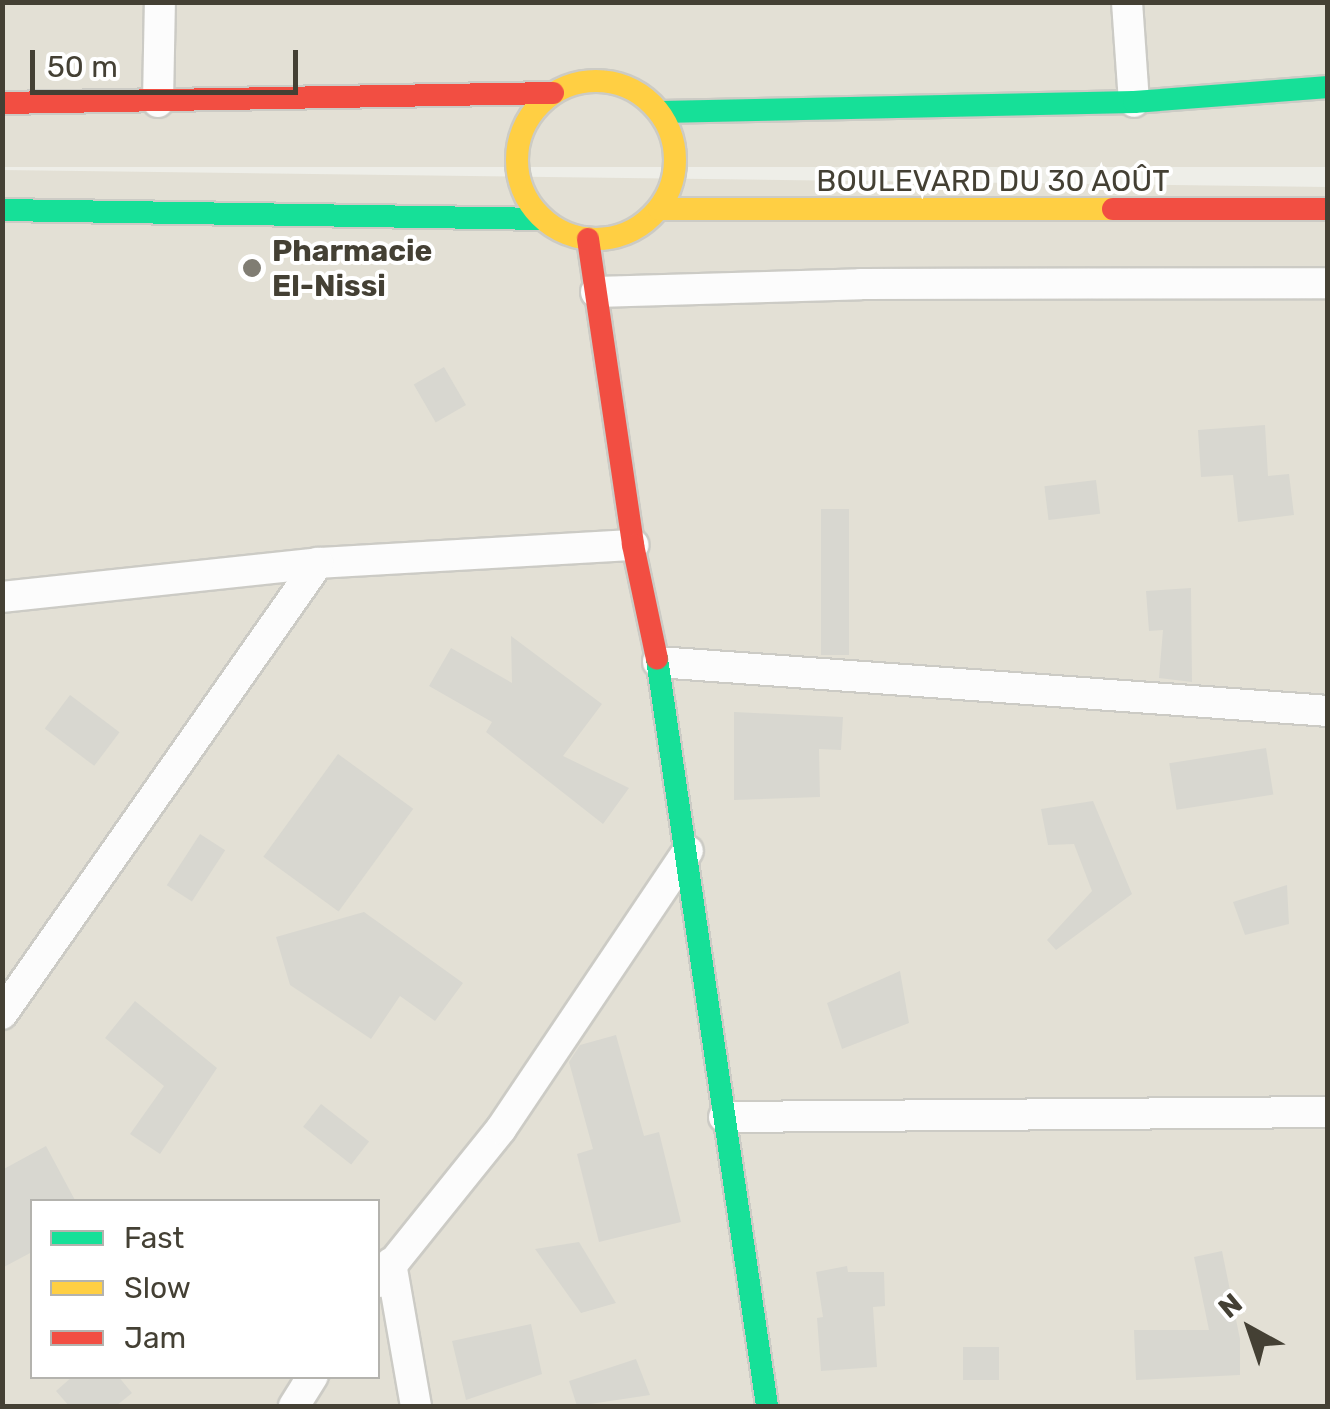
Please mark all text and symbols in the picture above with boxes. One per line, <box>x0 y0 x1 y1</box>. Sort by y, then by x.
scale bar <box>35 30 302 92</box>
text: 50 m <box>47 49 118 85</box>
street label: BOULEVARD DU 30 AOÛT <box>816 163 1170 199</box>
place label: Pharmacie El-Nissi <box>272 233 432 304</box>
marker: Pharmacie El-Nissi <box>241 257 263 279</box>
legend <box>30 1199 380 1379</box>
text: Fast <box>124 1220 184 1256</box>
text: Slow <box>124 1270 191 1306</box>
north arrow <box>1200 1279 1300 1379</box>
text: N <box>1212 1287 1249 1325</box>
text: Jam <box>124 1320 186 1356</box>

